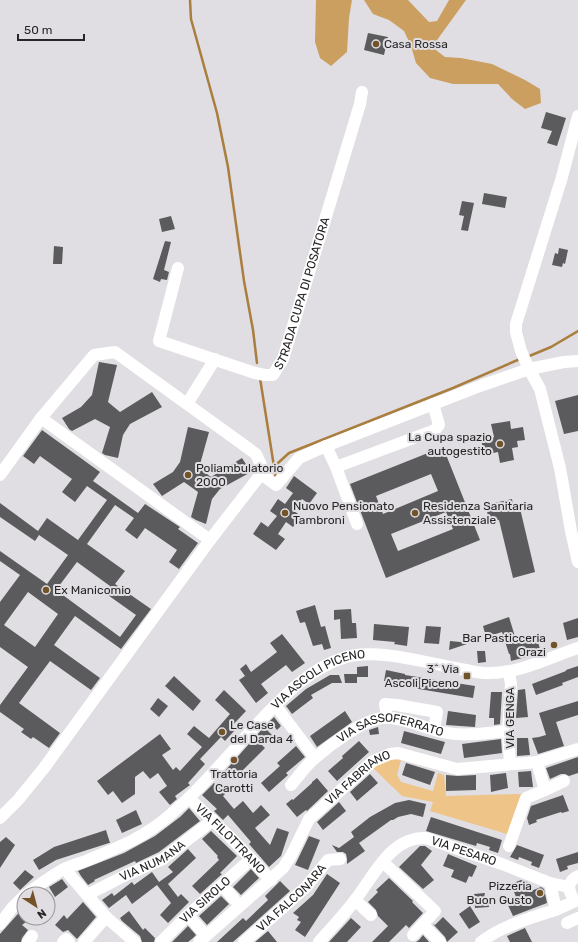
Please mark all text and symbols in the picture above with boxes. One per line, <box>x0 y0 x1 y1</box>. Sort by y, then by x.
scale bar <box>18 16 84 42</box>
text: 50 m <box>24 23 52 37</box>
place label: Casa Rossa <box>384 37 448 51</box>
marker: Casa Rossa <box>371 39 381 49</box>
street label: STRADA CUPA DI POSATORA <box>271 215 332 372</box>
place label: La Cupa spazio autogestito <box>408 430 492 458</box>
marker: La Cupa spazio autogestito <box>495 439 505 449</box>
place label: Poliambulatorio 2000 <box>196 461 284 489</box>
marker: Poliambulatorio 2000 <box>183 470 193 480</box>
place label: Nuovo Pensionato Tambroni <box>293 499 395 527</box>
place label: Residenza Sanitaria Assistenziale <box>423 499 533 527</box>
marker: Nuovo Pensionato Tambroni <box>280 508 290 518</box>
marker: Residenza Sanitaria Assistenziale <box>410 508 420 518</box>
place label: Ex Manicomio <box>54 583 131 597</box>
marker: Ex Manicomio <box>41 585 51 595</box>
place label: Bar Pasticceria Orazi <box>462 631 546 659</box>
marker: Bar Pasticceria Orazi <box>549 640 559 650</box>
street label: VIA ASCOLI PICENO <box>268 647 366 712</box>
place label: 3^ Via Ascoli Piceno <box>384 662 459 690</box>
marker: 3^ Via Ascoli Piceno <box>462 671 472 681</box>
street label: VIA GENGA <box>503 687 517 749</box>
street label: VIA SASSOFERRATO <box>334 711 445 746</box>
place label: Le Case del Darda 4 <box>230 718 294 746</box>
marker: Le Case del Darda 4 <box>217 727 227 737</box>
street label: VIA FABRIANO <box>322 748 392 808</box>
marker: Trattoria Carotti <box>229 755 239 765</box>
place label: Trattoria Carotti <box>210 767 258 795</box>
street label: VIA FILOTTRANO <box>193 801 268 877</box>
street label: VIA PESARO <box>429 833 498 869</box>
street label: VIA NUMANA <box>117 837 188 884</box>
street label: VIA FALCONARA <box>254 861 329 934</box>
street label: VIA SIROLO <box>177 874 233 926</box>
place label: Pizzeria Buon Gusto <box>467 879 532 907</box>
north arrow <box>16 886 56 926</box>
marker: Pizzeria Buon Gusto <box>535 888 545 898</box>
text: N <box>34 906 49 921</box>

